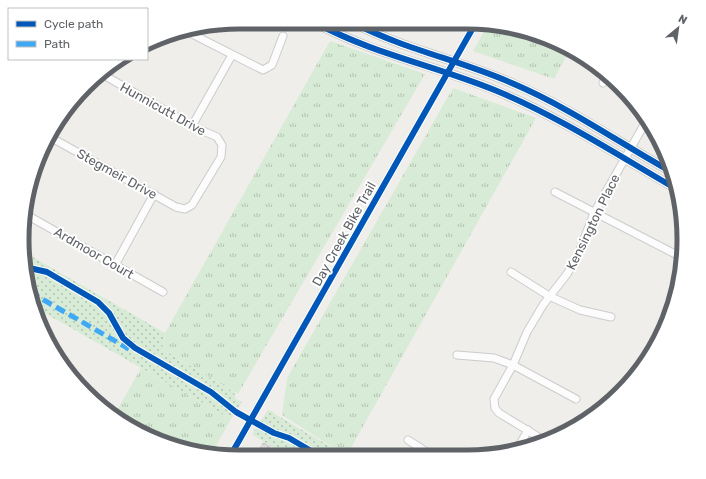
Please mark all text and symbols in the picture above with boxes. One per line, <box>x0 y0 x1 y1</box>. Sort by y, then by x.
legend <box>8 8 148 60</box>
north arrow <box>658 8 698 48</box>
text: N <box>676 12 689 27</box>
text: Cycle path <box>44 17 103 31</box>
text: Path <box>44 37 70 51</box>
street label: Hunnicutt Drive <box>118 79 208 139</box>
street label: Stegmeir Drive <box>74 146 160 203</box>
street label: Kensington Place <box>563 172 624 273</box>
street label: Day Creek Bike Trail <box>309 179 379 289</box>
street label: Ardmoor Court <box>51 224 137 282</box>

